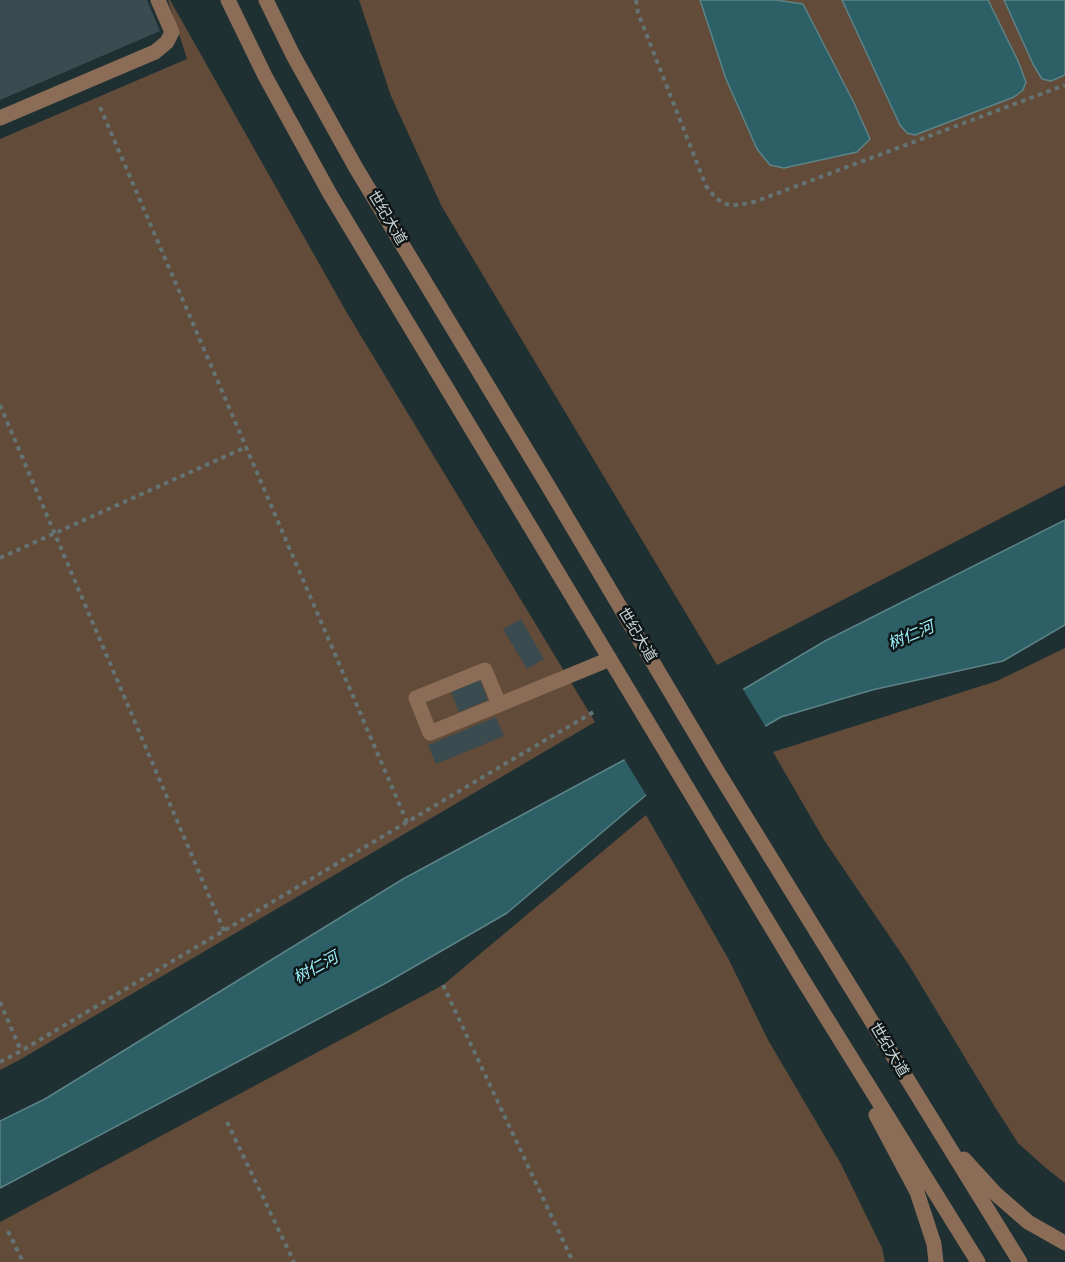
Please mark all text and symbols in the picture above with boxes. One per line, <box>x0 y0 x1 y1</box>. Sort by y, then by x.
street label: 世纪大道 <box>364 188 410 248</box>
street label: 世纪大道 <box>614 605 660 665</box>
water label: 树仁河 <box>885 618 937 654</box>
water label: 树仁河 <box>290 948 342 988</box>
street label: 世纪大道 <box>866 1020 912 1080</box>

